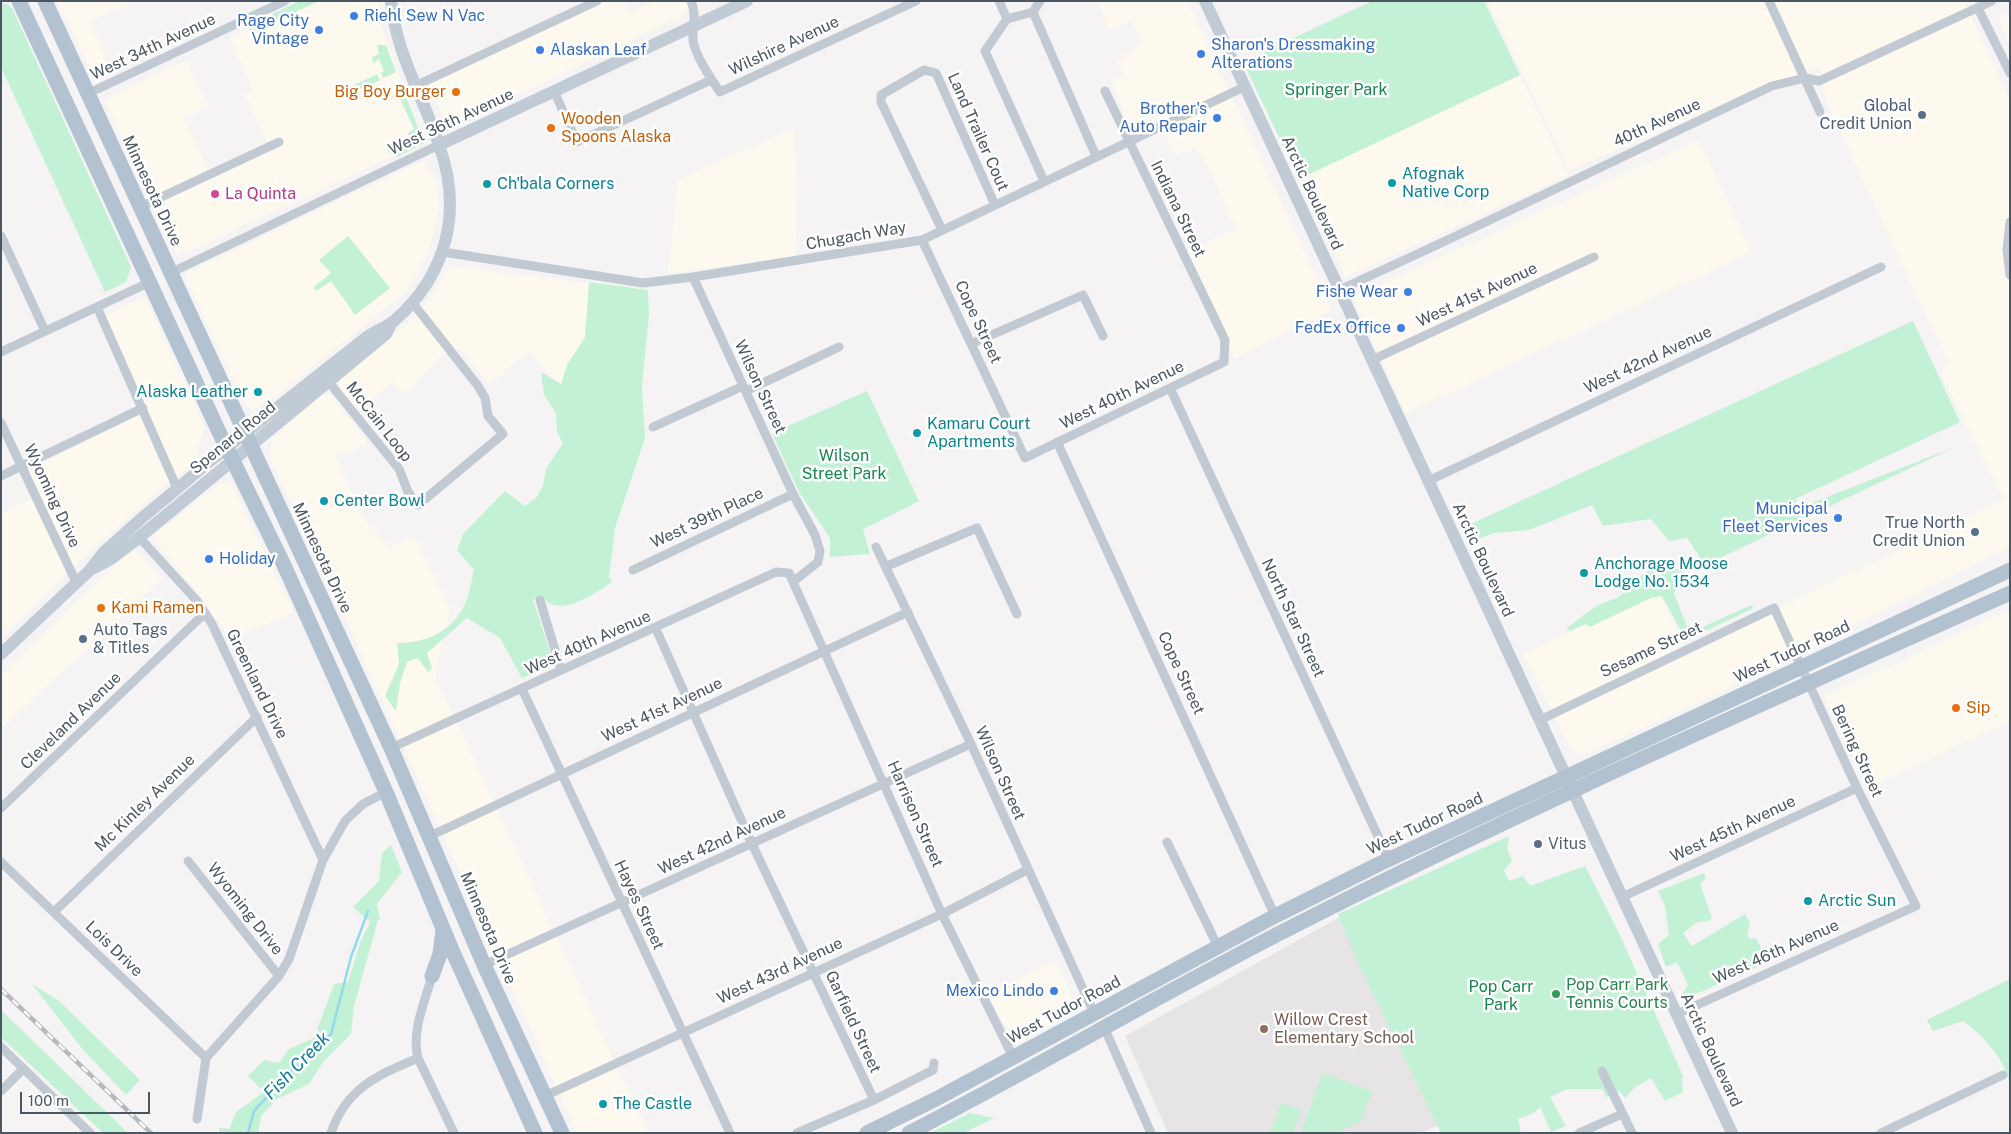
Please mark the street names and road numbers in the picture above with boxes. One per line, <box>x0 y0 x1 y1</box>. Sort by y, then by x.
street label: West 34th Avenue <box>87 10 219 84</box>
street label: Wilshire Avenue <box>726 12 842 80</box>
street label: Land Trailer Cout <box>943 70 1013 194</box>
street label: West 36th Avenue <box>385 85 517 159</box>
street label: 40th Avenue <box>1610 94 1704 152</box>
street label: Minnesota Drive <box>118 133 186 249</box>
street label: Arctic Boulevard <box>1277 133 1347 253</box>
street label: Indiana Street <box>1146 158 1210 260</box>
street label: Chugach Way <box>804 218 908 254</box>
street label: West 41st Avenue <box>1414 259 1540 331</box>
street label: Cope Street <box>950 277 1006 367</box>
street label: West 42nd Avenue <box>1581 322 1715 398</box>
street label: Wilson Street <box>730 337 790 437</box>
street label: West 40th Avenue <box>1057 357 1187 433</box>
street label: McCain Loop <box>342 378 416 466</box>
street label: Spenard Road <box>186 398 280 478</box>
street label: Wyoming Drive <box>20 441 84 551</box>
street label: West 39th Place <box>647 483 767 553</box>
street label: Minnesota Drive <box>288 500 356 616</box>
street label: Arctic Boulevard <box>1448 500 1518 620</box>
street label: North Star Street <box>1257 556 1329 680</box>
street label: West 40th Avenue <box>522 607 654 679</box>
street label: West Tudor Road <box>1731 617 1853 687</box>
street label: Sesame Street <box>1597 618 1705 682</box>
street label: Greenland Drive <box>222 626 292 742</box>
street label: Cope Street <box>1153 628 1209 718</box>
street label: Cleveland Avenue <box>17 668 125 774</box>
street label: West 41st Avenue <box>599 674 725 746</box>
street label: Bering Street <box>1827 702 1887 800</box>
street label: Wilson Street <box>971 723 1029 823</box>
street label: Mc Kinley Avenue <box>91 750 199 856</box>
street label: Harrison Street <box>883 758 947 870</box>
street label: West Tudor Road <box>1364 789 1486 859</box>
street label: West 45th Avenue <box>1667 792 1799 866</box>
street label: West 42nd Avenue <box>655 803 789 879</box>
street label: Hayes Street <box>610 857 668 953</box>
street label: Wyoming Drive <box>203 859 287 959</box>
street label: Minnesota Drive <box>456 869 520 987</box>
street label: West 46th Avenue <box>1710 916 1842 988</box>
street label: Lois Drive <box>81 917 147 981</box>
street label: West 43rd Avenue <box>714 934 846 1008</box>
street label: Garfield Street <box>821 968 885 1076</box>
street label: West Tudor Road <box>1004 972 1124 1048</box>
street label: Arctic Boulevard <box>1676 990 1746 1110</box>

